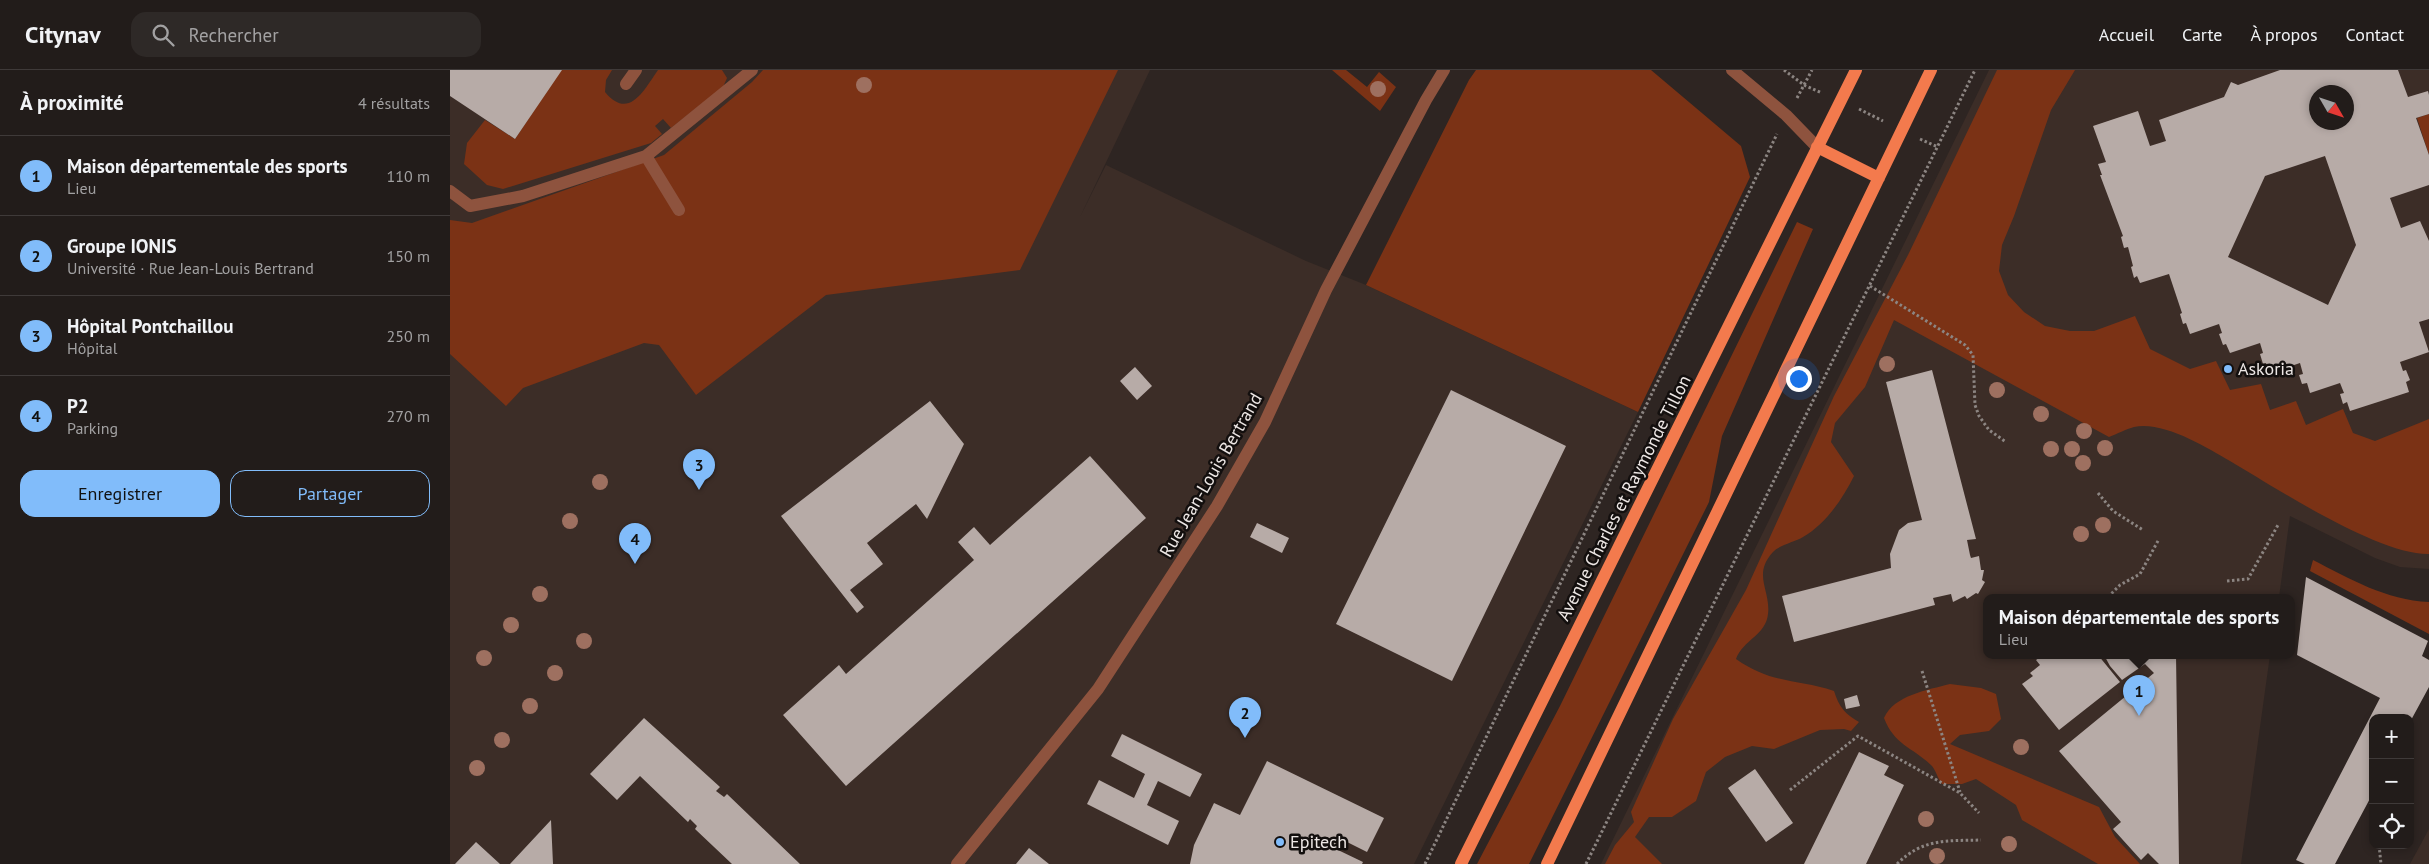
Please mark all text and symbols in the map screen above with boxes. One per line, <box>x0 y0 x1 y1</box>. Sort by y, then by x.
search box <box>131 12 481 57</box>
text: Citynav <box>25 19 101 50</box>
icon: search <box>149 21 177 49</box>
text: Rechercher <box>189 23 279 47</box>
text: Accueil <box>2099 23 2154 46</box>
text: Carte <box>2182 23 2223 46</box>
text: À propos <box>2251 23 2318 46</box>
text: Contact <box>2346 23 2404 46</box>
north arrow <box>2309 85 2354 130</box>
text: À proximité <box>20 89 124 116</box>
text: 4 résultats <box>358 93 430 113</box>
text: Maison départementale des sports <box>67 154 348 178</box>
text: 1 <box>31 166 41 186</box>
text: 110 m <box>387 166 430 186</box>
text: Lieu <box>67 178 96 198</box>
text: Groupe IONIS <box>67 234 177 258</box>
text: 2 <box>31 246 41 266</box>
text: 150 m <box>387 246 430 266</box>
text: Université · Rue Jean-Louis Bertrand <box>67 258 314 278</box>
text: Hôpital Pontchaillou <box>67 314 233 338</box>
text: 3 <box>31 326 41 346</box>
text: 250 m <box>387 326 430 346</box>
text: Hôpital <box>67 338 117 358</box>
place label: Askoria <box>2238 357 2294 380</box>
marker: Askoria <box>2222 363 2234 375</box>
your location <box>1786 366 1812 392</box>
street label: Avenue Charles et Raymonde Tillon <box>1551 371 1696 625</box>
street label: Rue Jean-Louis Bertrand <box>1154 389 1267 561</box>
text: P2 <box>67 394 89 418</box>
text: 4 <box>31 406 41 426</box>
text: 270 m <box>387 406 430 426</box>
text: Parking <box>67 418 118 438</box>
pin: 3 <box>683 449 715 490</box>
button: Enregistrer <box>20 470 220 517</box>
button: Partager <box>230 470 430 517</box>
pin: 4 <box>619 523 651 564</box>
popup <box>1983 594 2295 659</box>
text: Maison départementale des sports <box>1999 605 2279 629</box>
text: Lieu <box>1999 629 2028 649</box>
pin: 1 <box>2123 675 2155 716</box>
pin: 2 <box>1229 697 1261 738</box>
map controls <box>2369 714 2414 849</box>
button: + <box>2369 714 2414 759</box>
button: − <box>2369 759 2414 804</box>
button: locate <box>2369 804 2414 849</box>
place label: Epitech <box>1290 830 1347 853</box>
marker: Epitech <box>1274 836 1286 848</box>

